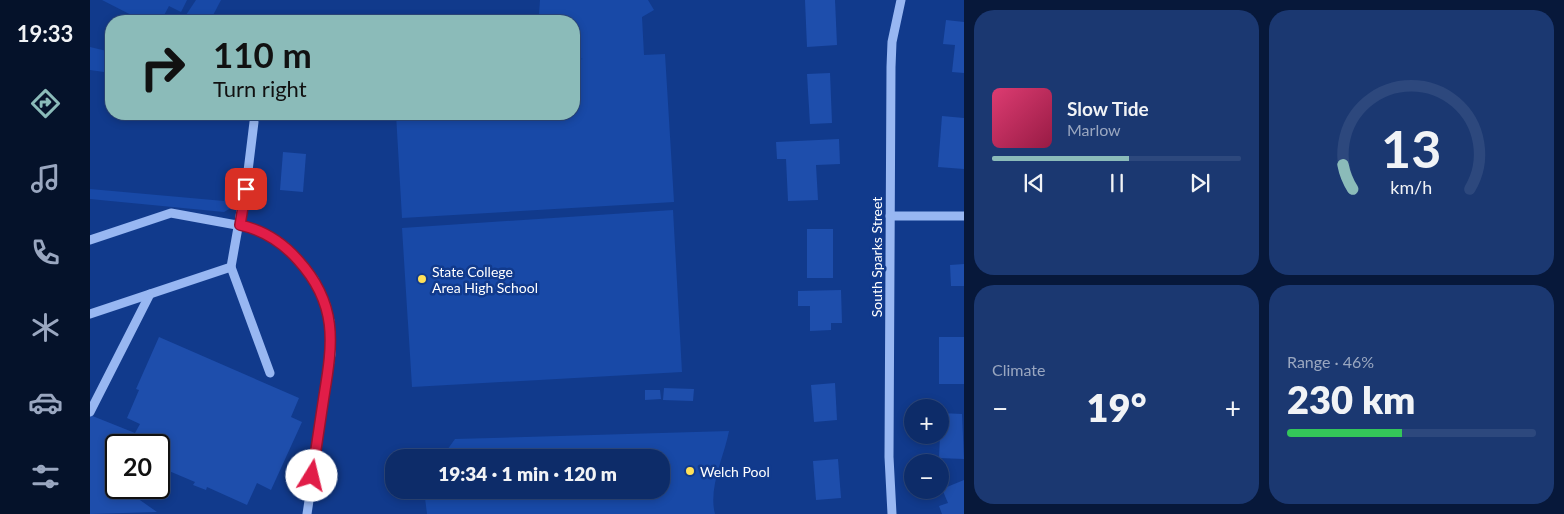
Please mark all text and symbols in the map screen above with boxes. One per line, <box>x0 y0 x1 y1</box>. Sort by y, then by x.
text: 19:33 <box>17 20 73 47</box>
text: 110 m <box>213 33 312 75</box>
icon: right <box>130 35 195 100</box>
text: Turn right <box>213 75 307 102</box>
icon: directions <box>28 86 63 121</box>
text: Slow Tide <box>1067 97 1149 120</box>
text: 13 <box>1381 117 1442 179</box>
text: Marlow <box>1067 120 1121 139</box>
icon: music <box>28 161 63 196</box>
pin <box>225 168 267 210</box>
icon: previous <box>1020 169 1048 197</box>
icon: pause <box>1103 169 1131 197</box>
icon: next <box>1186 169 1214 197</box>
icon: arrive <box>232 175 260 203</box>
text: km/h <box>1391 176 1432 198</box>
street label: South Sparks Street <box>868 197 885 317</box>
icon: phone <box>28 235 63 270</box>
place label: State College Area High School <box>432 263 538 296</box>
marker: State College Area High School <box>416 273 428 285</box>
icon: climate <box>28 310 63 345</box>
text: Range · 46% <box>1287 352 1374 371</box>
text: Climate <box>992 360 1045 379</box>
text: 230 km <box>1287 376 1415 422</box>
text: 19° <box>1087 384 1146 430</box>
icon: car <box>28 385 63 420</box>
text: − <box>992 391 1008 425</box>
text: + <box>1225 391 1241 425</box>
map controls <box>904 399 949 499</box>
button: + <box>904 399 949 444</box>
speed limit sign: 20 <box>105 434 170 499</box>
position arrow <box>285 449 337 501</box>
button: − <box>904 454 949 499</box>
icon: filters <box>28 459 63 494</box>
text: 19:34 · 1 min · 120 m <box>438 462 617 485</box>
place label: Welch Pool <box>700 463 770 480</box>
marker: Welch Pool <box>684 465 696 477</box>

